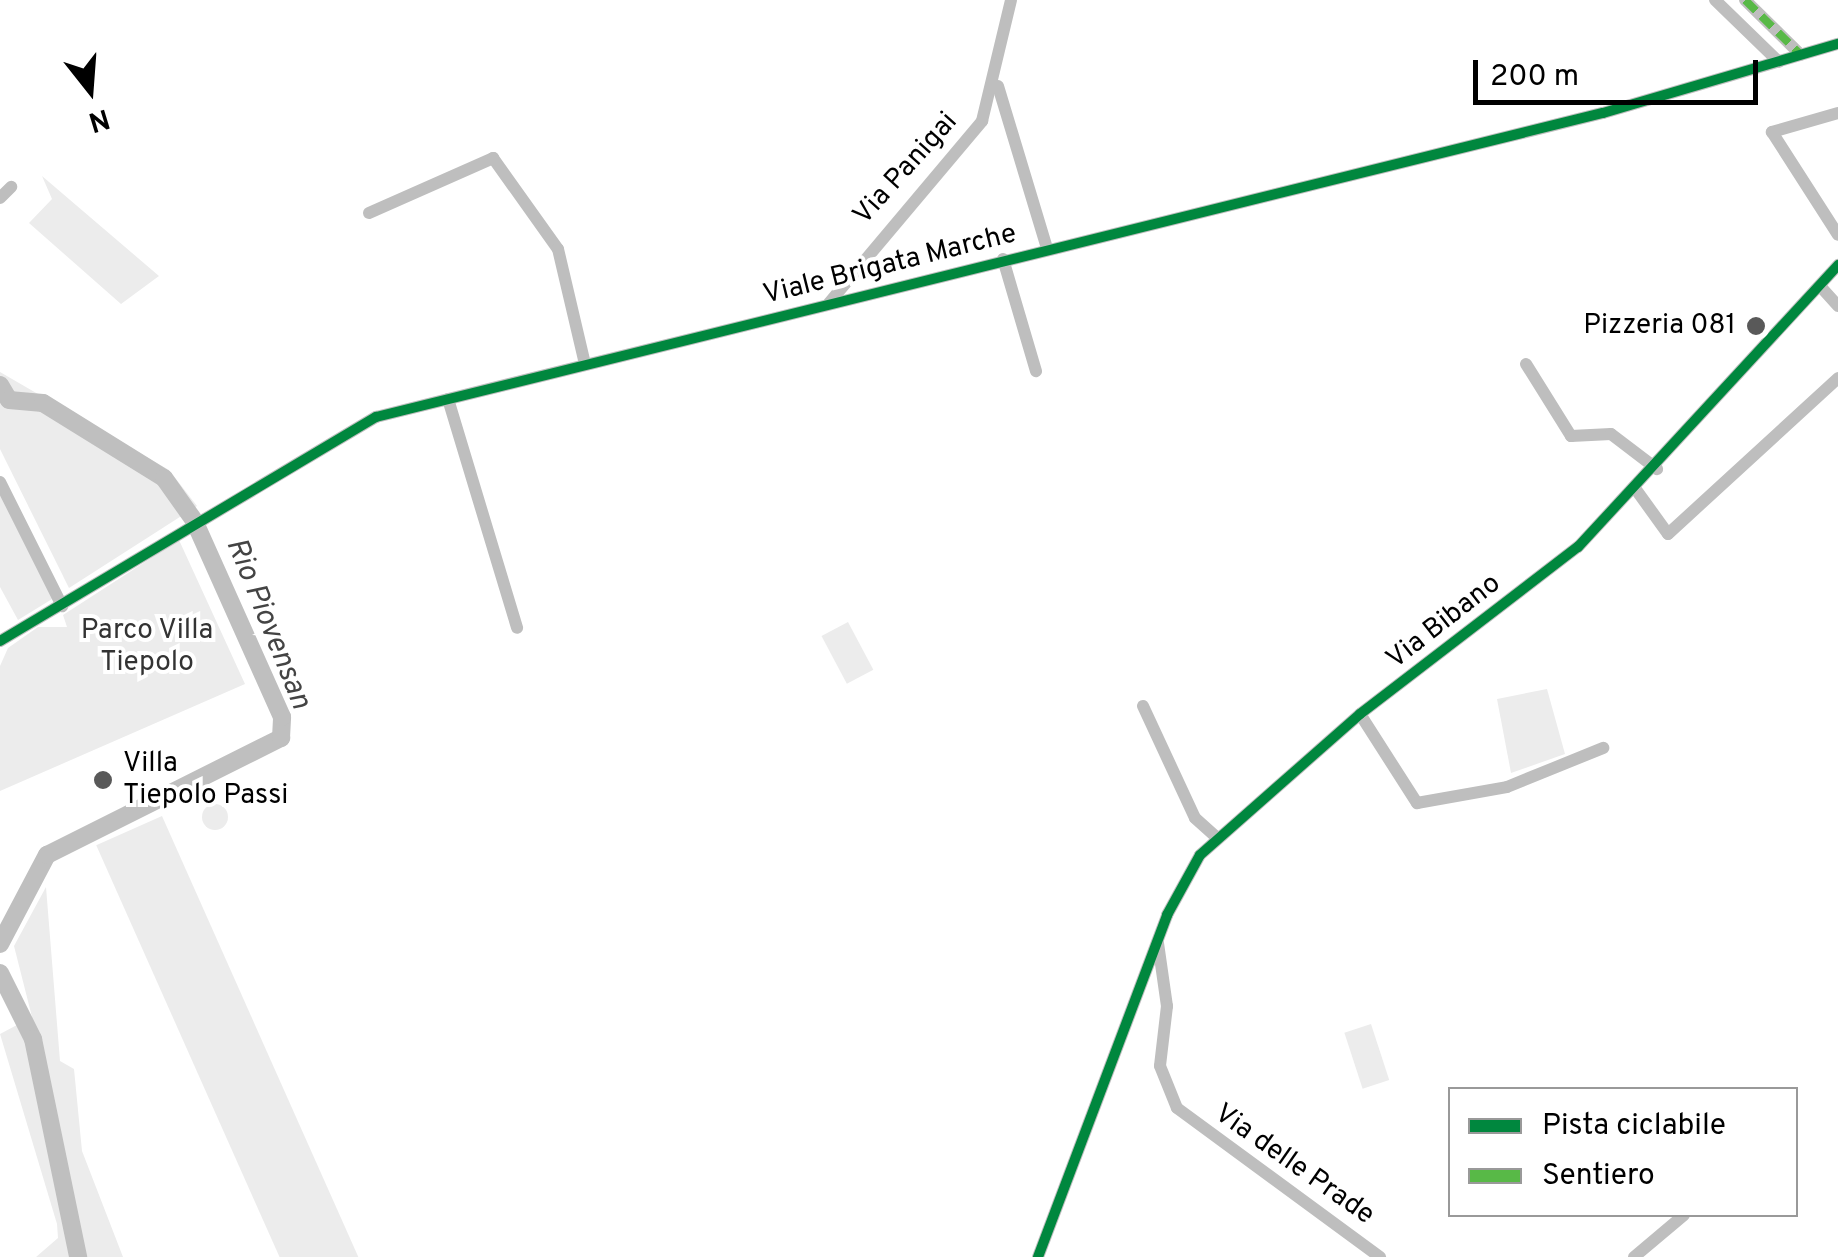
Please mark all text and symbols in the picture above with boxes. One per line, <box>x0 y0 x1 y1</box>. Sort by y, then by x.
north arrow <box>40 40 140 140</box>
scale bar <box>1478 40 1763 102</box>
text: 200 m <box>1490 59 1579 96</box>
text: N <box>84 99 114 139</box>
street label: Via Panigai <box>847 106 965 232</box>
street label: Viale Brigata Marche <box>760 217 1020 313</box>
place label: Pizzeria 081 <box>1583 309 1736 343</box>
marker: Pizzeria 081 <box>1745 315 1767 337</box>
water label: Rio Piovensan <box>216 533 318 715</box>
street label: Via Bibano <box>1380 567 1508 677</box>
park label: Parco Villa Tiepolo <box>80 614 214 680</box>
place label: Villa Tiepolo Passi <box>123 747 288 813</box>
marker: Villa Tiepolo Passi <box>92 769 114 791</box>
legend <box>1448 1087 1798 1217</box>
street label: Via delle Prade <box>1207 1097 1381 1233</box>
text: Pista ciclabile <box>1542 1108 1726 1145</box>
text: Sentiero <box>1542 1158 1655 1195</box>

